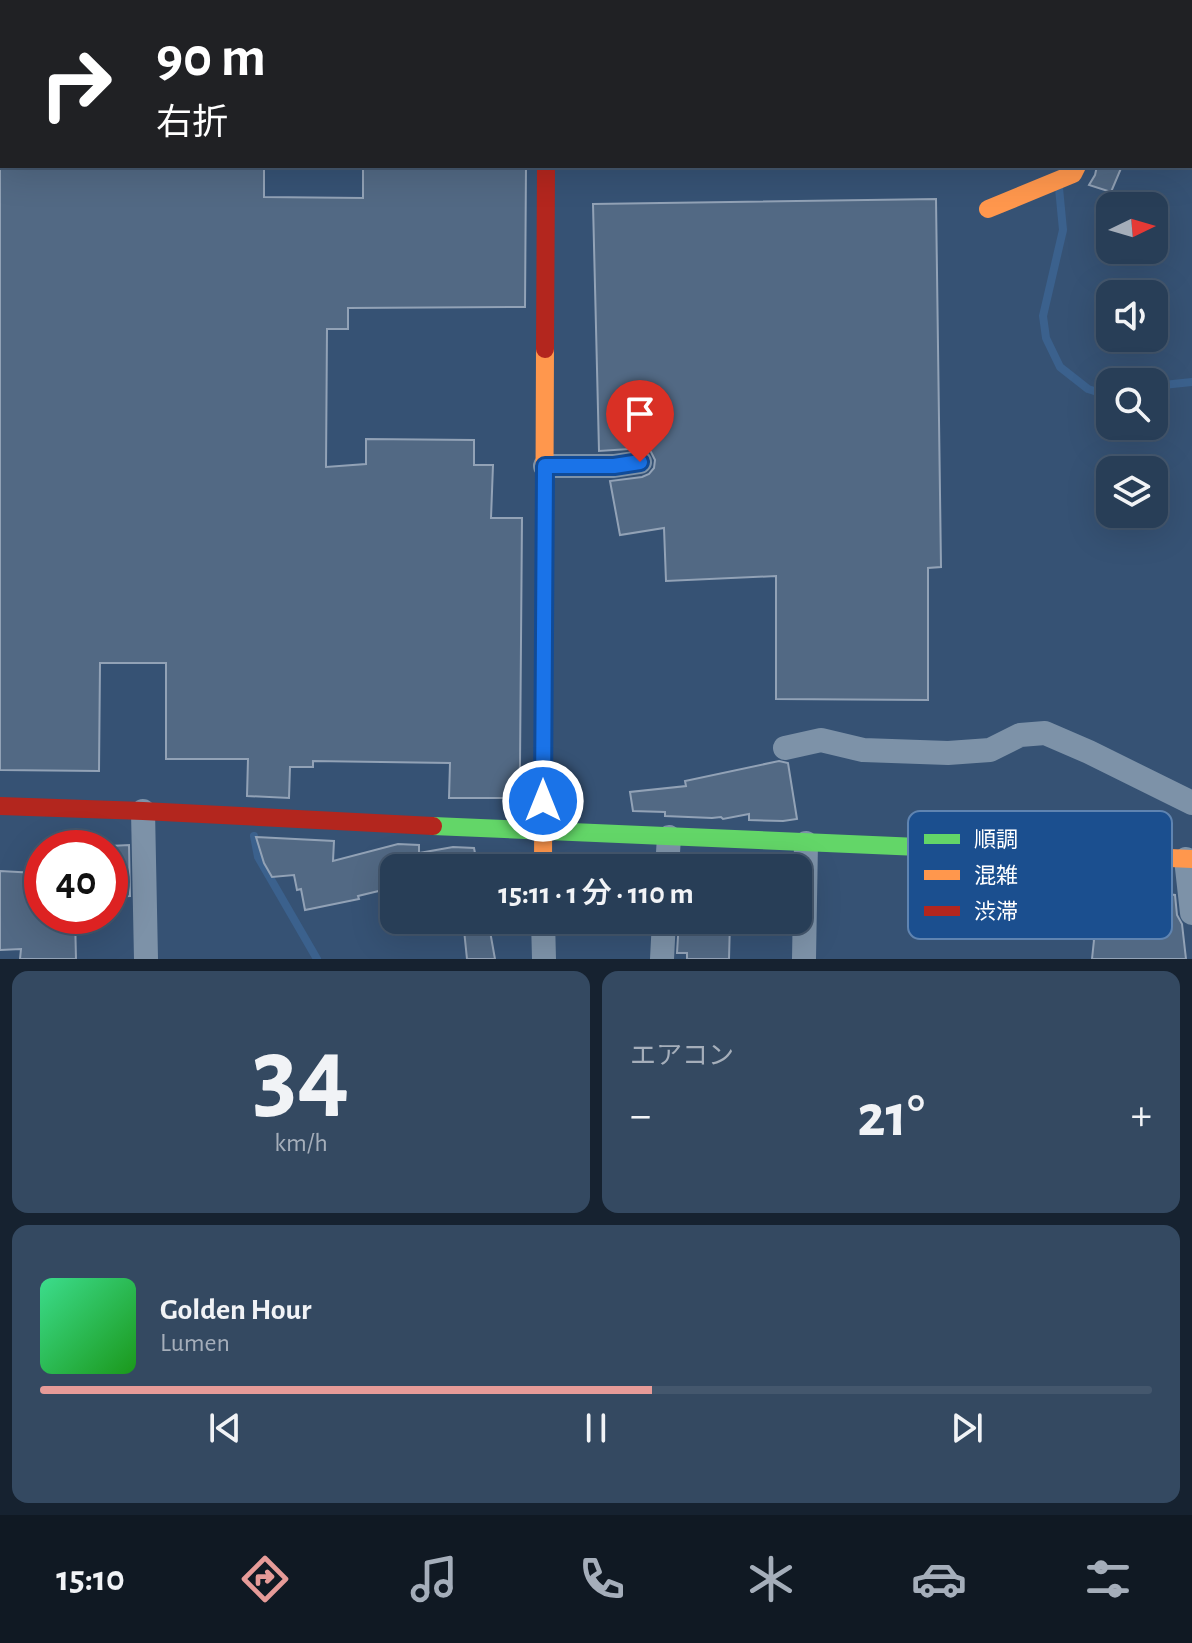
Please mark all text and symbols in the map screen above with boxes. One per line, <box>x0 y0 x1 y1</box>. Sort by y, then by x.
text: 90 m <box>156 30 266 86</box>
icon: right <box>24 32 128 136</box>
text: 右折 <box>156 105 228 141</box>
north arrow <box>1096 192 1168 264</box>
map controls <box>1096 192 1168 528</box>
button: sound <box>1096 280 1168 352</box>
button: search <box>1096 368 1168 440</box>
pin <box>606 380 674 462</box>
icon: arrive <box>618 392 662 436</box>
button: layers <box>1096 456 1168 528</box>
position arrow <box>501 759 585 843</box>
legend <box>908 811 1172 939</box>
text: 順調 <box>974 829 1018 851</box>
speed limit sign: 40 <box>24 830 128 934</box>
text: 混雑 <box>974 864 1018 887</box>
text: 15:11 · 1 分 · 110 m <box>498 879 694 909</box>
text: 渋滞 <box>974 900 1018 923</box>
text: 34 <box>252 1024 350 1128</box>
text: エアコン <box>630 1043 734 1069</box>
text: 21° <box>857 1087 925 1147</box>
text: − <box>630 1094 651 1138</box>
text: + <box>1131 1094 1152 1138</box>
text: km/h <box>274 1130 328 1156</box>
text: Golden Hour <box>160 1295 312 1325</box>
text: Lumen <box>160 1330 230 1356</box>
icon: previous <box>203 1406 247 1450</box>
icon: pause <box>574 1406 618 1450</box>
icon: next <box>945 1406 989 1450</box>
icon: directions <box>237 1551 293 1607</box>
icon: music <box>406 1551 462 1607</box>
icon: phone <box>574 1551 630 1607</box>
icon: climate <box>743 1551 799 1607</box>
icon: car <box>911 1551 967 1607</box>
icon: filters <box>1080 1551 1136 1607</box>
text: 15:10 <box>56 1561 125 1597</box>

